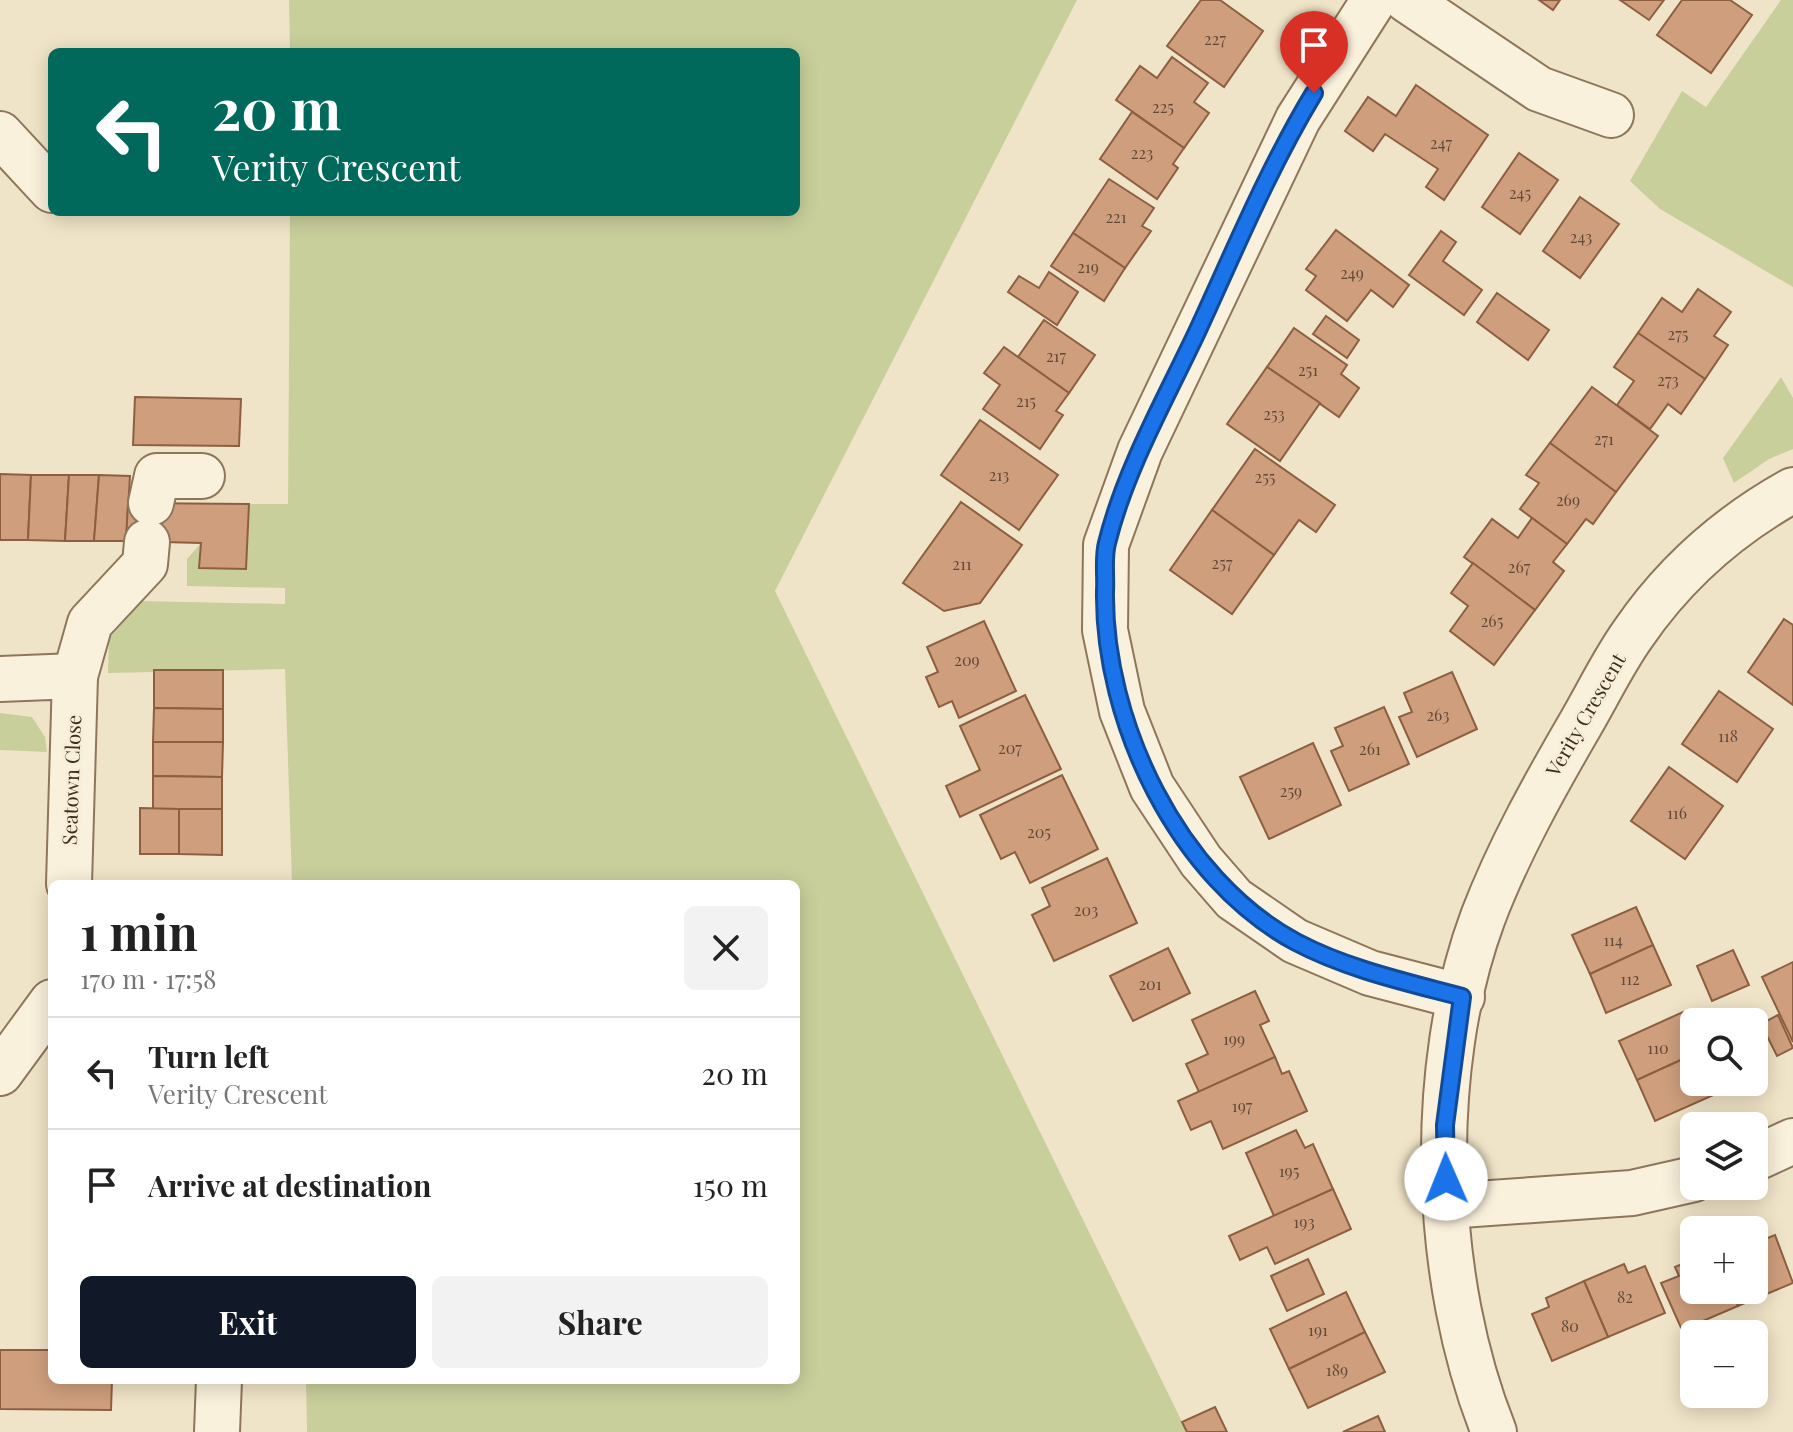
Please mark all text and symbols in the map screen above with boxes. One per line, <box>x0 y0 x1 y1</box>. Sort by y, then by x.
pin <box>1280 11 1348 93</box>
icon: arrive <box>1292 23 1336 67</box>
house number: 227 <box>1204 28 1226 49</box>
text: 20 m <box>212 70 341 145</box>
icon: left <box>80 80 184 184</box>
house number: 225 <box>1152 96 1174 117</box>
house number: 247 <box>1430 132 1452 153</box>
text: Verity Crescent <box>212 142 461 190</box>
house number: 223 <box>1131 142 1153 163</box>
house number: 245 <box>1509 182 1531 203</box>
house number: 221 <box>1105 206 1127 227</box>
house number: 243 <box>1570 226 1592 247</box>
house number: 219 <box>1077 256 1099 277</box>
house number: 249 <box>1340 262 1364 283</box>
house number: 275 <box>1668 323 1688 344</box>
house number: 217 <box>1046 345 1067 366</box>
house number: 251 <box>1298 359 1318 380</box>
house number: 273 <box>1657 369 1679 390</box>
house number: 215 <box>1016 390 1036 411</box>
house number: 253 <box>1263 403 1285 424</box>
house number: 271 <box>1594 428 1614 449</box>
house number: 213 <box>989 464 1009 485</box>
house number: 255 <box>1255 466 1275 487</box>
house number: 269 <box>1556 489 1580 510</box>
house number: 257 <box>1212 552 1233 573</box>
house number: 211 <box>952 553 972 574</box>
house number: 267 <box>1508 556 1531 577</box>
house number: 265 <box>1481 610 1503 631</box>
street label: Verity Crescent <box>1538 647 1631 782</box>
house number: 209 <box>954 649 980 670</box>
house number: 263 <box>1426 704 1450 725</box>
street label: Seatown Close <box>55 714 86 846</box>
house number: 118 <box>1718 725 1738 746</box>
house number: 207 <box>998 737 1022 758</box>
house number: 261 <box>1359 738 1381 759</box>
house number: 259 <box>1280 780 1302 801</box>
house number: 116 <box>1667 802 1687 823</box>
house number: 205 <box>1027 821 1051 842</box>
text: 1 min <box>80 899 198 963</box>
house number: 203 <box>1074 899 1098 920</box>
button: close <box>684 906 768 990</box>
house number: 114 <box>1603 929 1623 950</box>
text: 170 m · 17:58 <box>80 961 217 996</box>
house number: 112 <box>1620 968 1640 989</box>
house number: 201 <box>1138 973 1162 994</box>
map controls <box>1680 1008 1768 1408</box>
button: search <box>1680 1008 1768 1096</box>
house number: 199 <box>1223 1028 1245 1049</box>
text: Turn left <box>148 1036 269 1076</box>
house number: 110 <box>1647 1037 1669 1058</box>
icon: left <box>80 1051 124 1095</box>
text: 20 m <box>702 1053 768 1093</box>
text: Verity Crescent <box>148 1076 328 1111</box>
house number: 197 <box>1232 1095 1253 1116</box>
button: layers <box>1680 1112 1768 1200</box>
position arrow <box>1404 1137 1488 1221</box>
house number: 195 <box>1279 1160 1299 1181</box>
icon: arrive <box>80 1163 124 1207</box>
text: Arrive at destination <box>148 1165 431 1205</box>
text: 150 m <box>693 1165 768 1205</box>
house number: 193 <box>1293 1211 1315 1232</box>
button: + <box>1680 1216 1768 1304</box>
button: Exit <box>80 1276 416 1368</box>
button: Share <box>432 1276 768 1368</box>
house number: 82 <box>1617 1286 1633 1307</box>
house number: 80 <box>1561 1315 1579 1336</box>
house number: 191 <box>1308 1319 1328 1340</box>
button: − <box>1680 1320 1768 1408</box>
house number: 189 <box>1326 1359 1348 1380</box>

